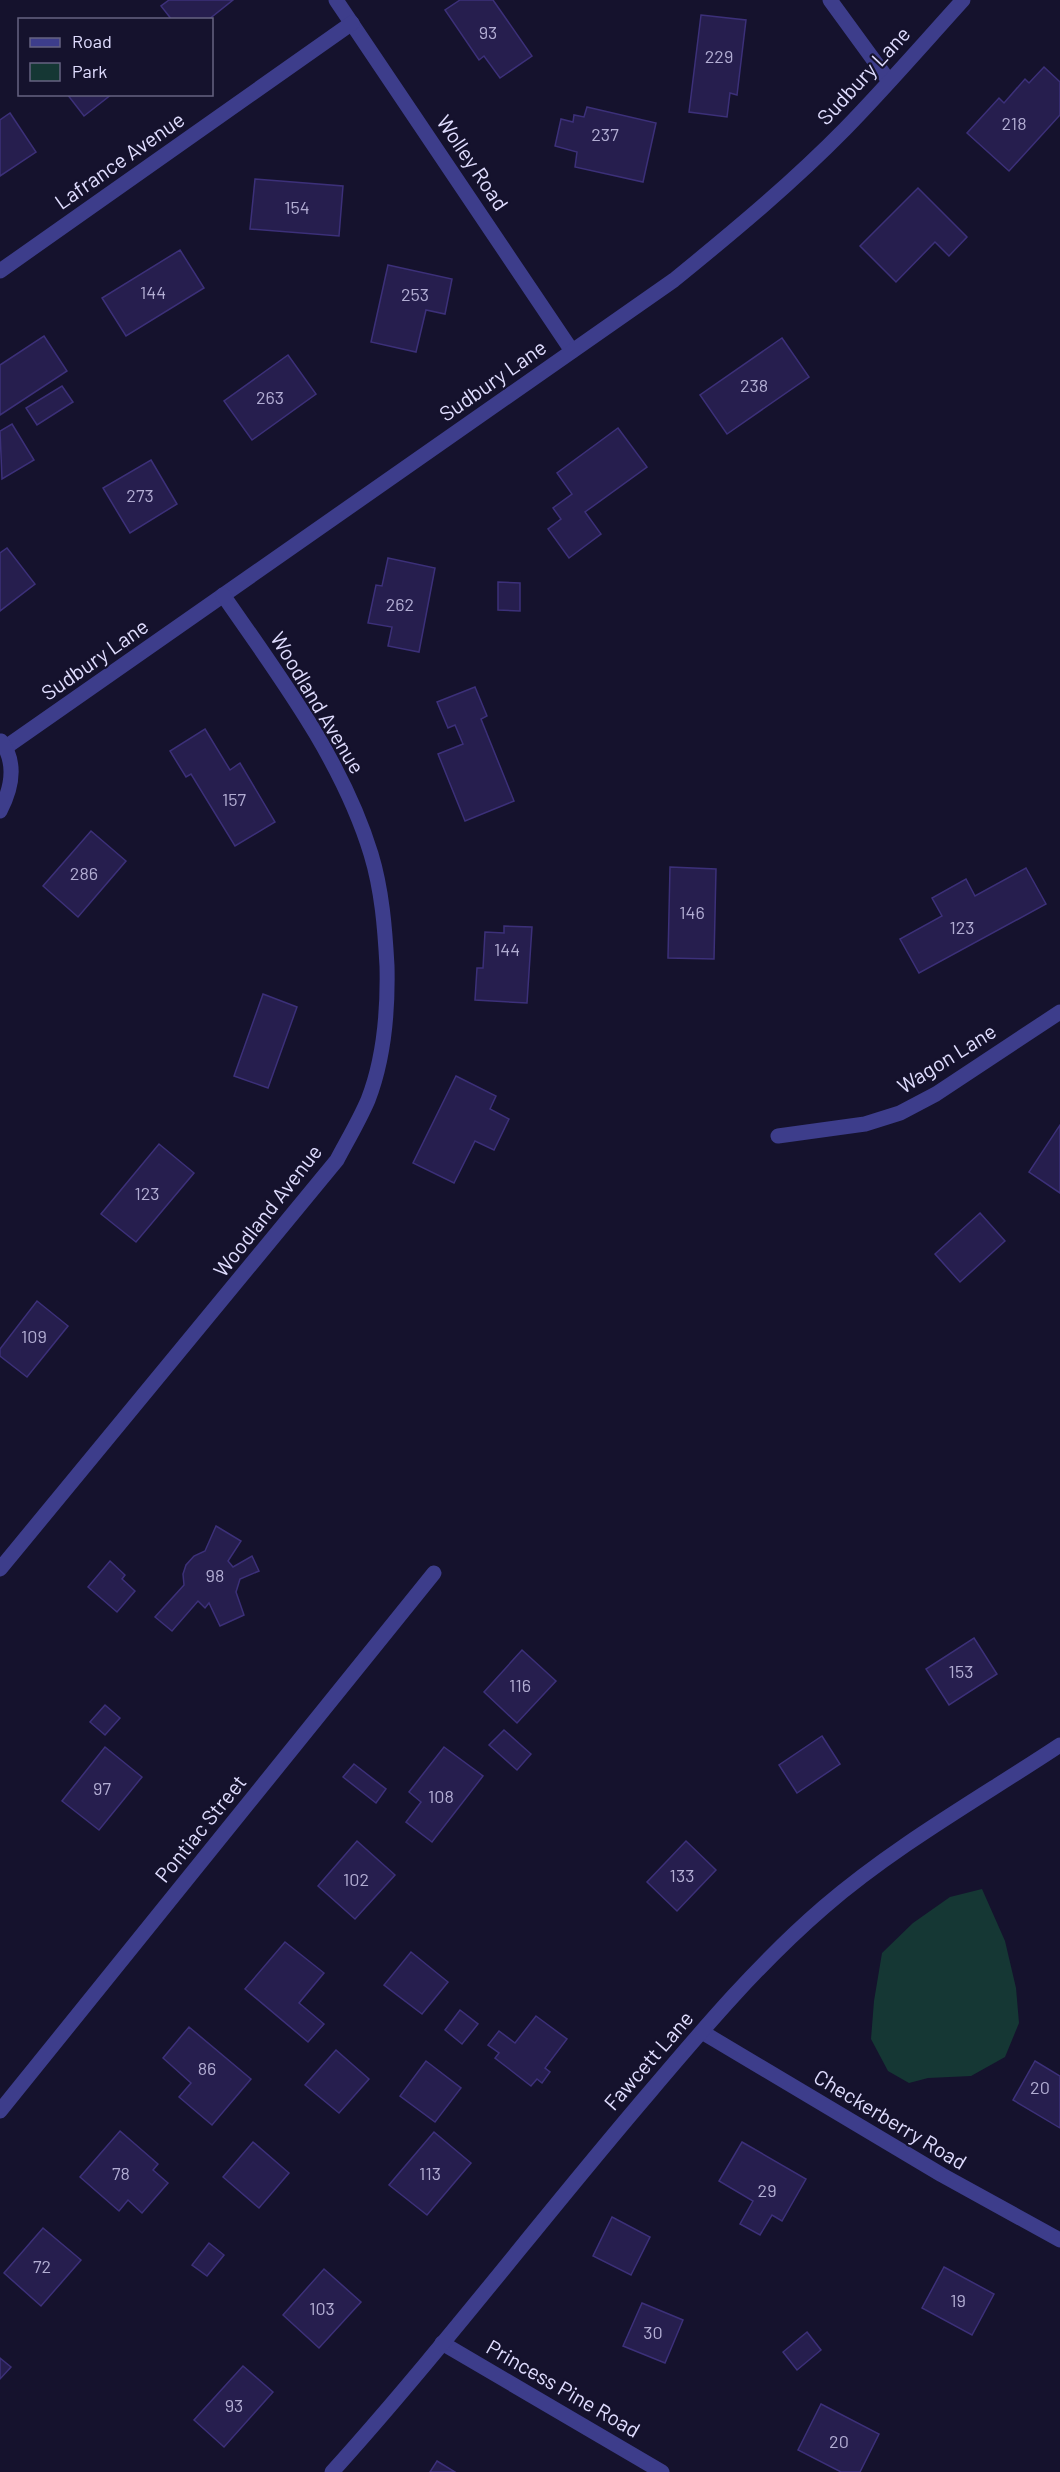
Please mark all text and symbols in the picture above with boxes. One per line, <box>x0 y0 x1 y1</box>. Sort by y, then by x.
legend <box>18 18 213 96</box>
house number: 93 <box>479 21 497 43</box>
street label: Sudbury Lane <box>811 21 915 129</box>
text: Road <box>72 30 112 52</box>
house number: 229 <box>705 45 733 67</box>
text: Park <box>72 60 107 82</box>
street label: Lafrance Avenue <box>49 106 189 214</box>
street label: Wolley Road <box>432 110 514 215</box>
house number: 218 <box>1001 112 1027 134</box>
house number: 237 <box>591 123 619 145</box>
house number: 154 <box>284 196 310 218</box>
house number: 144 <box>140 281 166 303</box>
house number: 253 <box>401 283 429 305</box>
street label: Sudbury Lane <box>434 334 550 426</box>
house number: 238 <box>740 374 768 396</box>
house number: 263 <box>256 386 284 408</box>
house number: 273 <box>126 484 154 506</box>
house number: 262 <box>386 593 414 615</box>
street label: Sudbury Lane <box>36 613 152 705</box>
street label: Woodland Avenue <box>266 627 370 778</box>
house number: 157 <box>222 788 247 810</box>
house number: 286 <box>70 862 98 884</box>
house number: 146 <box>679 901 705 923</box>
house number: 123 <box>949 916 975 938</box>
house number: 144 <box>494 938 520 960</box>
street label: Wagon Lane <box>892 1018 1000 1098</box>
street label: Woodland Avenue <box>207 1139 326 1281</box>
house number: 123 <box>134 1182 160 1204</box>
house number: 109 <box>21 1325 47 1347</box>
house number: 98 <box>206 1564 224 1586</box>
house number: 153 <box>949 1660 973 1682</box>
house number: 116 <box>509 1674 531 1696</box>
street label: Pontiac Street <box>149 1769 251 1887</box>
house number: 97 <box>93 1777 111 1799</box>
house number: 108 <box>428 1785 454 1807</box>
house number: 133 <box>670 1864 694 1886</box>
house number: 102 <box>343 1868 369 1890</box>
street label: Fawcett Lane <box>598 2005 698 2115</box>
house number: 86 <box>198 2057 216 2079</box>
street label: Checkerberry Road <box>810 2063 972 2174</box>
house number: 20 <box>1030 2076 1050 2098</box>
house number: 78 <box>112 2162 130 2184</box>
house number: 113 <box>419 2162 441 2184</box>
house number: 29 <box>757 2179 777 2201</box>
house number: 72 <box>33 2255 51 2277</box>
house number: 19 <box>950 2289 966 2311</box>
house number: 103 <box>309 2297 335 2319</box>
house number: 30 <box>643 2321 663 2343</box>
street label: Princess Pine Road <box>482 2334 645 2442</box>
house number: 93 <box>225 2394 243 2416</box>
house number: 20 <box>829 2430 849 2452</box>

